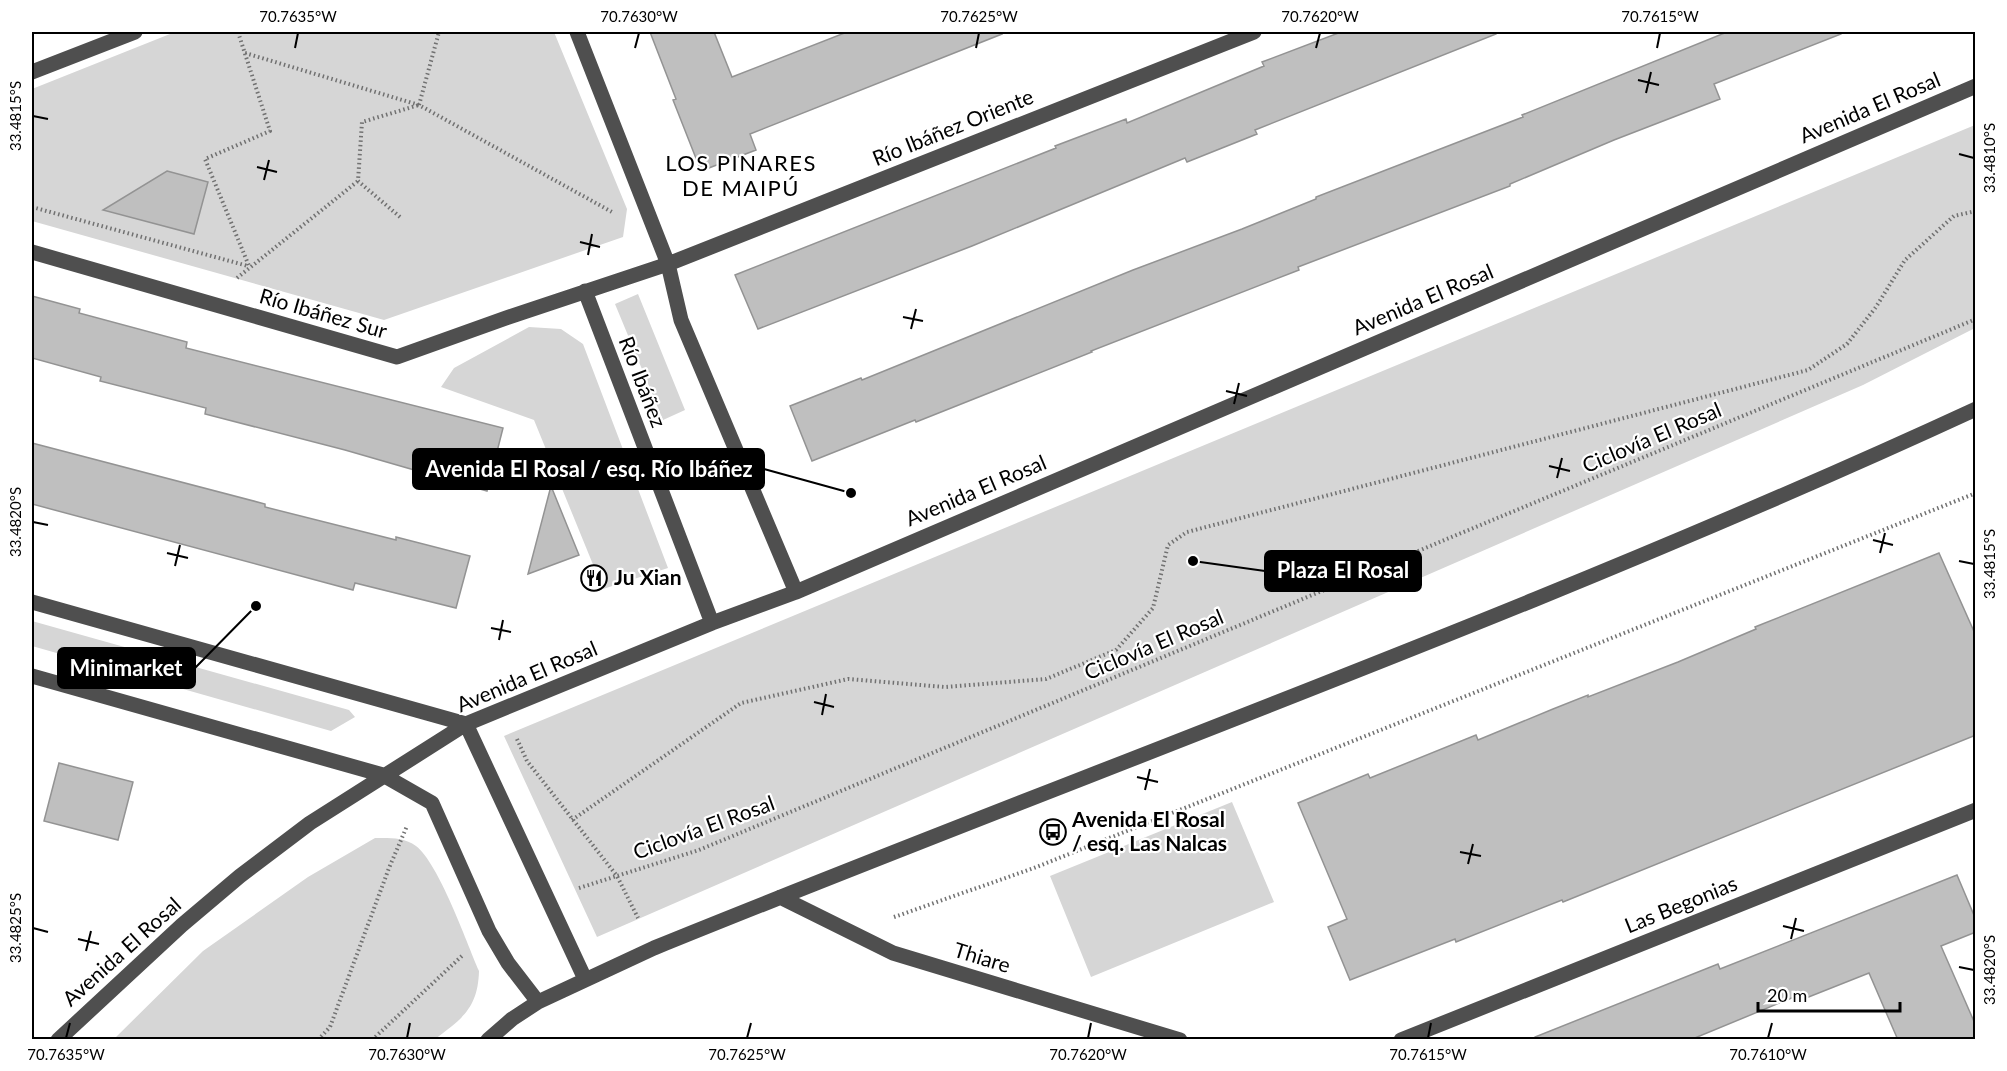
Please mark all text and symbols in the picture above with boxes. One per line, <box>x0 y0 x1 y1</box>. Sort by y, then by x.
text: 70.7635°W <box>259 7 337 25</box>
text: 70.7630°W <box>600 7 678 25</box>
text: 70.7625°W <box>940 7 1018 25</box>
text: 70.7620°W <box>1281 7 1359 25</box>
text: 70.7615°W <box>1621 7 1699 25</box>
street label: Avenida El Rosal <box>1795 66 1944 148</box>
text: 33.4815°S <box>6 81 24 151</box>
street label: Río Ibáñez Oriente <box>868 83 1037 170</box>
text: 33.4810°S <box>1980 123 1998 193</box>
district label: LOS PINARES DE MAIPÚ <box>665 149 817 201</box>
street label: Avenida El Rosal <box>1348 258 1497 340</box>
street label: Río Ibáñez Sur <box>257 282 390 343</box>
street label: Río Ibáñez <box>615 332 672 431</box>
street label: Ciclovía El Rosal <box>1578 396 1725 477</box>
callout: Avenida El Rosal / esq. Río Ibáñez <box>413 449 764 489</box>
street label: Avenida El Rosal <box>901 449 1050 531</box>
text: Avenida El Rosal / esq. Río Ibáñez <box>424 455 753 482</box>
text: 33.4820°S <box>6 487 24 557</box>
text: 33.4815°S <box>1980 529 1998 599</box>
callout: Plaza El Rosal <box>1265 551 1421 591</box>
text: Plaza El Rosal <box>1277 556 1409 583</box>
restaurant icon: Ju Xian <box>579 563 609 593</box>
place label: Ju Xian <box>614 564 682 589</box>
street label: Ciclovía El Rosal <box>1080 603 1227 684</box>
street label: Avenida El Rosal <box>452 635 601 717</box>
callout: Minimarket <box>58 648 195 688</box>
text: Minimarket <box>69 654 183 681</box>
street label: Ciclovía El Rosal <box>629 789 778 864</box>
place label: Avenida El Rosal / esq. Las Nalcas <box>1071 806 1227 855</box>
bus stop icon: Avenida El Rosal / esq. Las Nalcas <box>1038 817 1068 847</box>
street label: Las Begonias <box>1621 870 1740 938</box>
street label: Avenida El Rosal <box>57 891 185 1011</box>
text: 33.4825°S <box>6 893 24 963</box>
text: 33.4820°S <box>1980 935 1998 1005</box>
street label: Thiare <box>951 936 1014 977</box>
scale bar <box>1758 975 1900 1013</box>
text: 20 m <box>1767 984 1807 1006</box>
text: 70.7635°W <box>27 1045 105 1063</box>
text: 70.7630°W <box>368 1045 446 1063</box>
text: 70.7625°W <box>708 1045 786 1063</box>
text: 70.7620°W <box>1049 1045 1127 1063</box>
text: 70.7615°W <box>1389 1045 1467 1063</box>
text: 70.7610°W <box>1729 1045 1807 1063</box>

